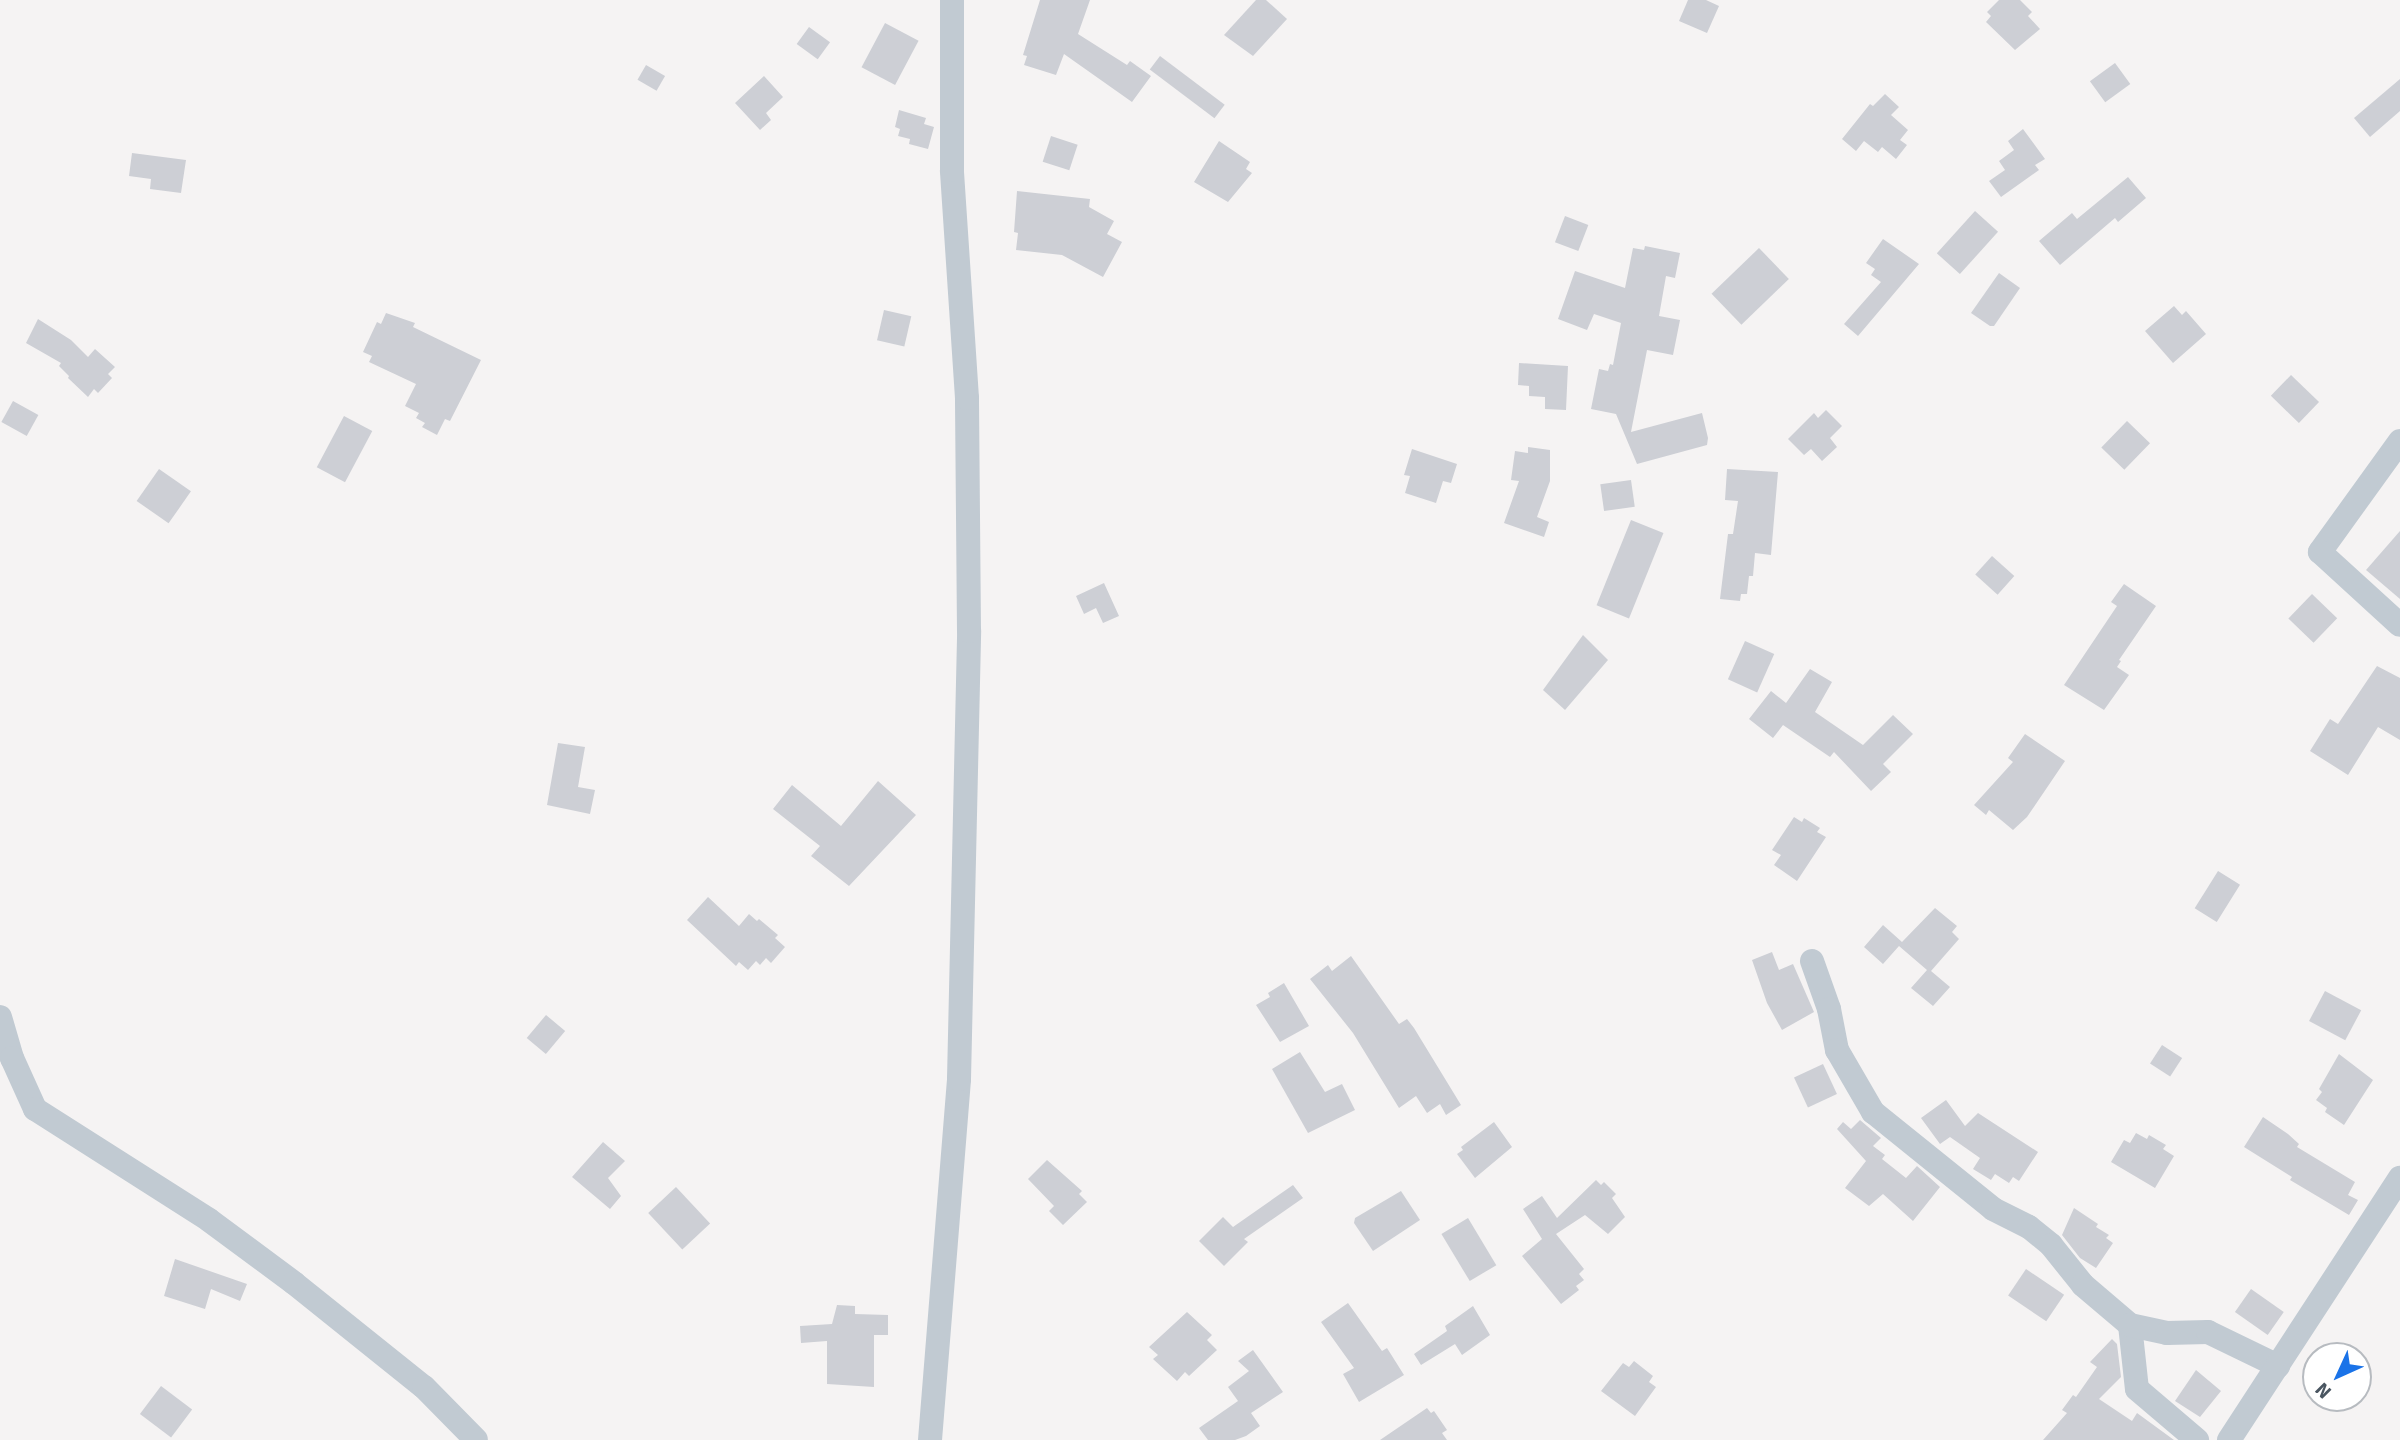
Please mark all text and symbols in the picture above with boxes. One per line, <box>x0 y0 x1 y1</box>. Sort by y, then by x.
north arrow <box>2302 1342 2372 1412</box>
text: N <box>2310 1377 2337 1404</box>

